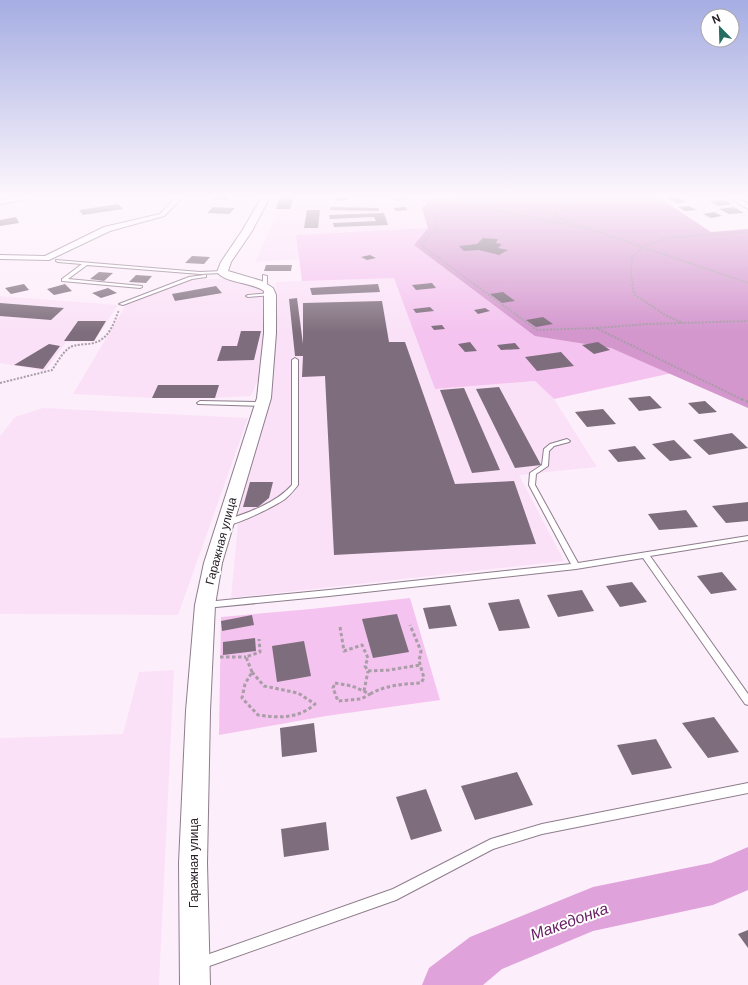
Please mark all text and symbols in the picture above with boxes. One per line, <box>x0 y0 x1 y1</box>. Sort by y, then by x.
north arrow <box>700 8 740 48</box>
text: N <box>710 11 723 27</box>
street label: Гаражная улица <box>202 495 240 586</box>
street label: Гаражная улица <box>186 818 202 908</box>
water label: Македонка <box>527 898 611 945</box>

